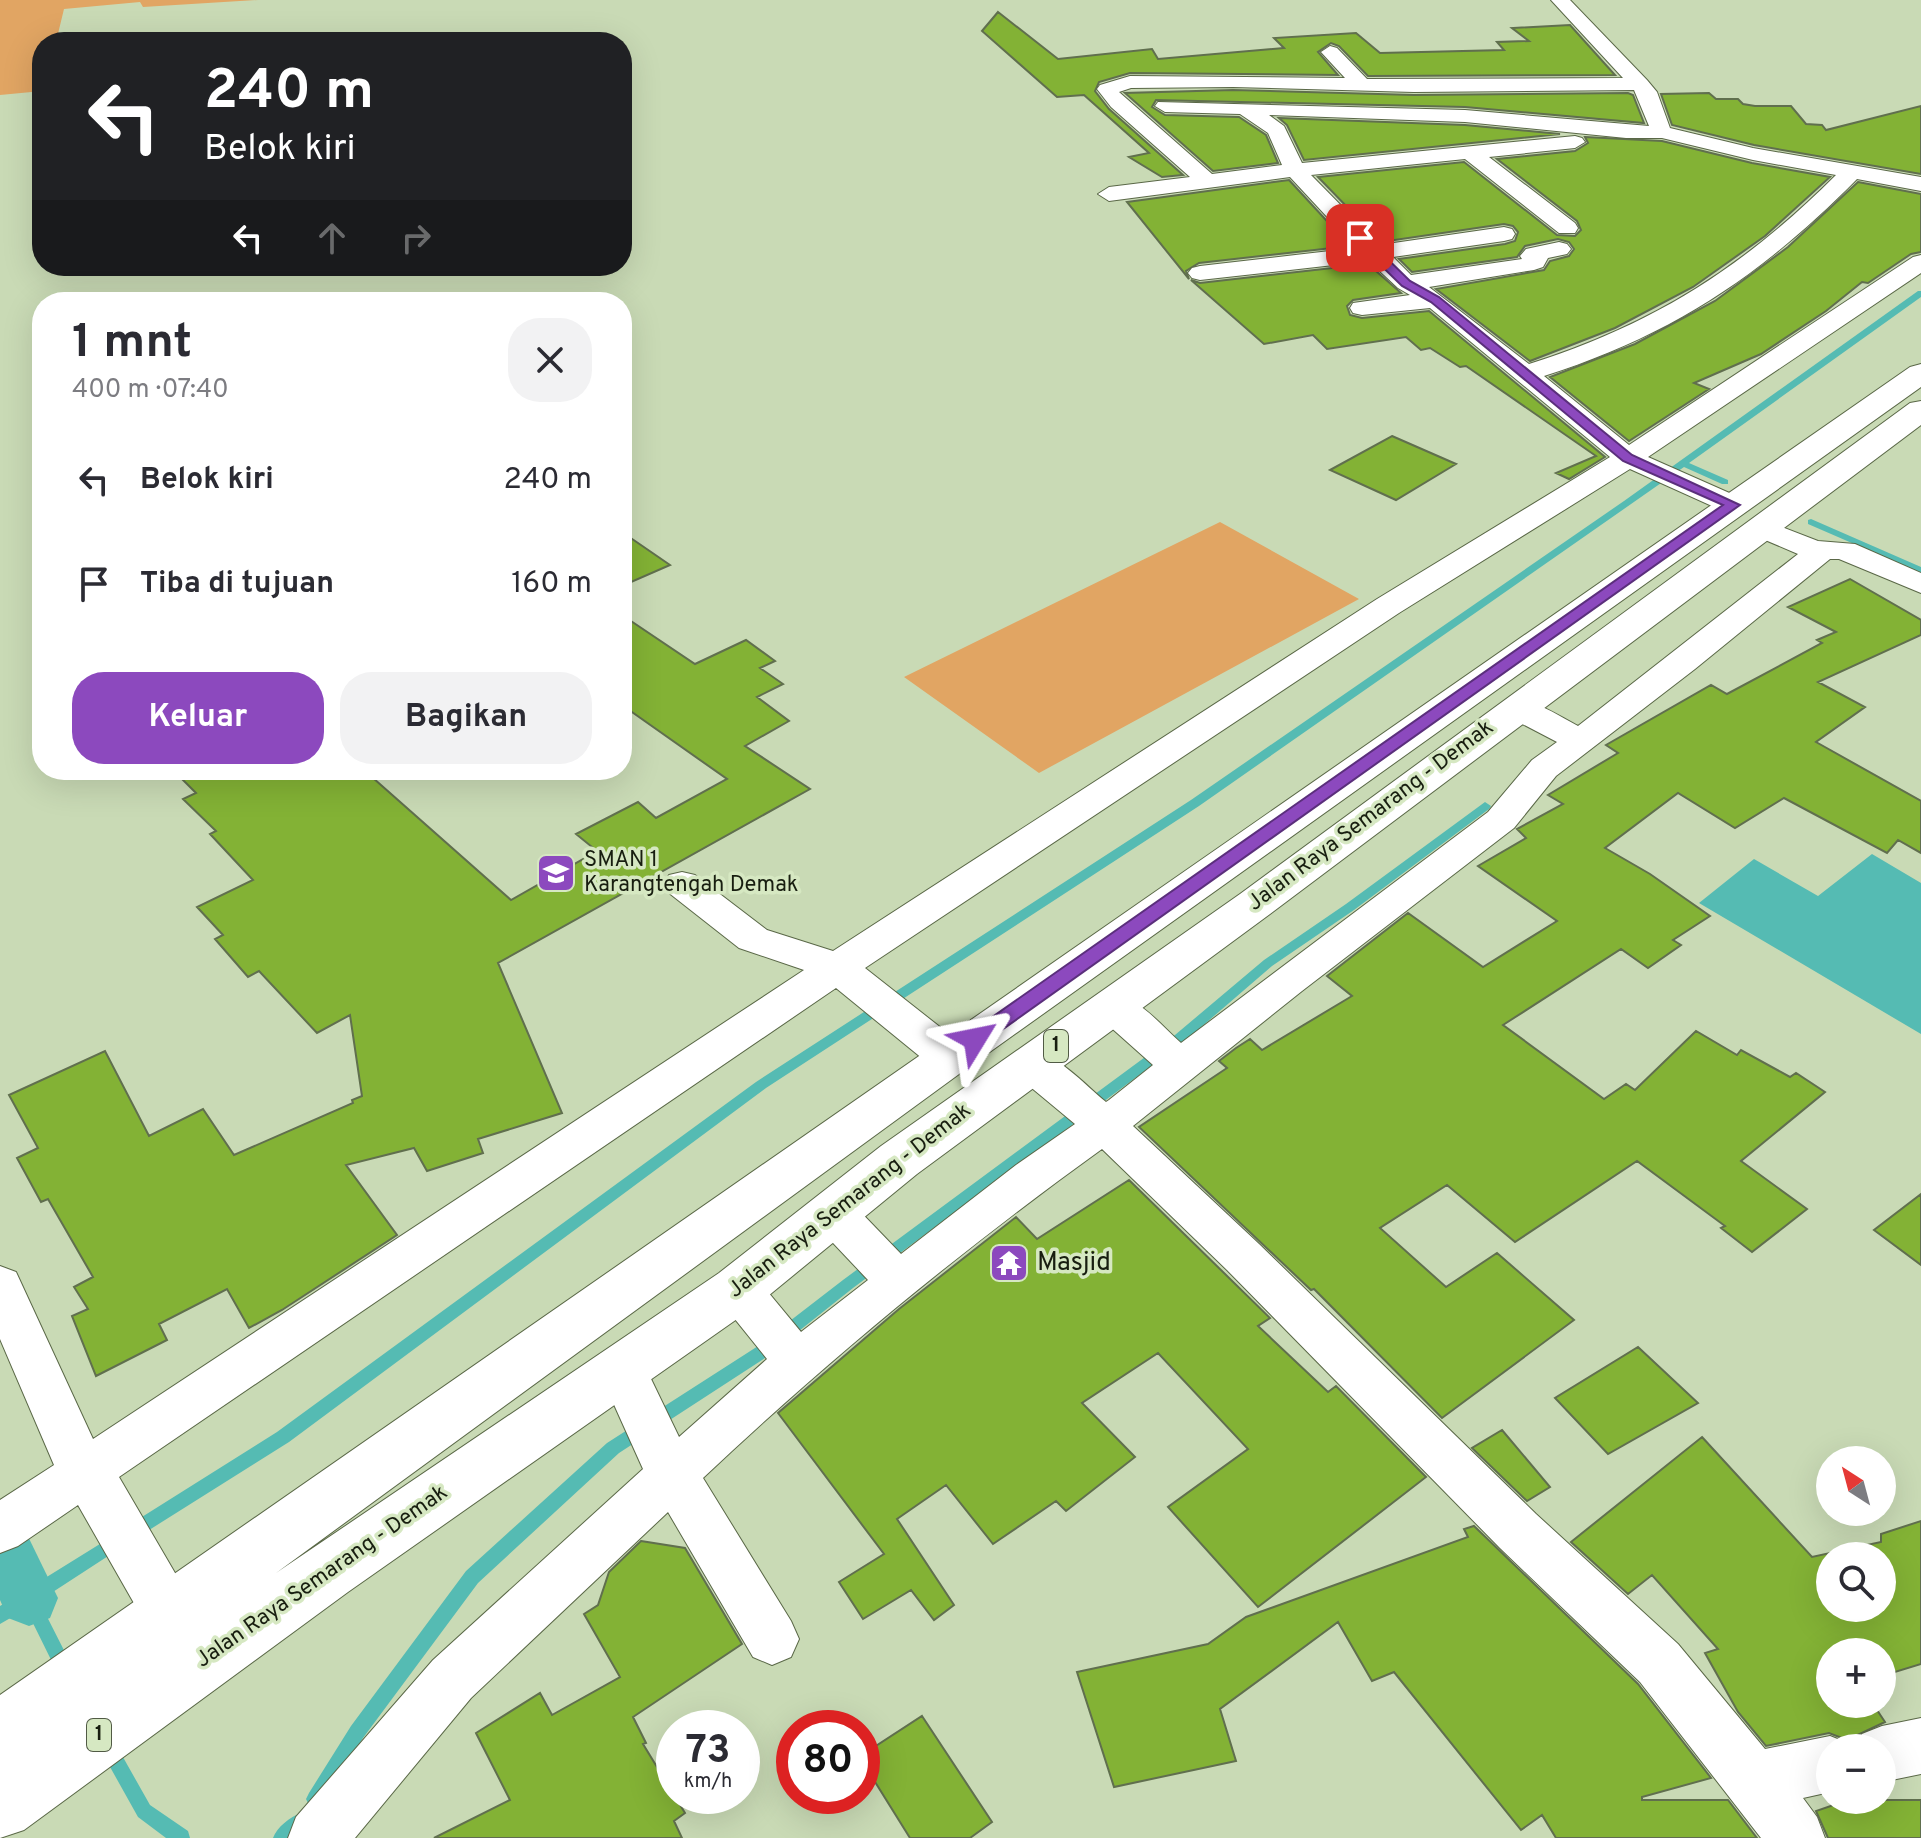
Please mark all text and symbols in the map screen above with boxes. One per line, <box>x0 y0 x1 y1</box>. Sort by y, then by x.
text: 240 m <box>204 58 374 128</box>
icon: left <box>72 64 176 168</box>
text: Belok kiri <box>204 127 356 173</box>
pin <box>1326 204 1394 272</box>
icon: left <box>226 216 270 260</box>
icon: ahead <box>310 216 354 260</box>
icon: right <box>394 216 438 260</box>
icon: arrive <box>1338 216 1382 260</box>
text: 1 mnt <box>72 314 192 374</box>
button: close <box>508 318 592 402</box>
text: 400 m · 07:40 <box>72 374 229 407</box>
icon: left <box>72 458 116 502</box>
text: Belok kiri <box>140 462 274 499</box>
text: 240 m <box>504 462 592 499</box>
icon: arrive <box>72 562 116 606</box>
text: Tiba di tujuan <box>140 566 334 603</box>
text: 160 m <box>511 566 592 603</box>
button: Keluar <box>72 672 324 764</box>
button: Bagikan <box>340 672 592 764</box>
street label: Jalan Raya Semarang - Demak <box>1243 715 1499 917</box>
place label: SMAN 1 Karangtengah Demak <box>584 847 799 899</box>
school or university icon: SMAN 1 Karangtengah Demak <box>535 852 577 894</box>
position arrow <box>933 997 1017 1081</box>
road number: 1 <box>1044 1030 1068 1062</box>
street label: Jalan Raya Semarang - Demak <box>723 1098 977 1304</box>
temple icon: Masjid <box>988 1242 1030 1284</box>
place label: Masjid <box>1037 1247 1111 1280</box>
north arrow <box>1816 1446 1896 1526</box>
map controls <box>1816 1446 1896 1814</box>
street label: Jalan Raya Semarang - Demak <box>191 1480 453 1674</box>
button: search <box>1816 1542 1896 1622</box>
button: + <box>1816 1638 1896 1718</box>
speed limit sign: 80 <box>776 1710 880 1814</box>
road number: 1 <box>87 1719 111 1751</box>
text: 73 <box>686 1727 730 1777</box>
button: − <box>1816 1734 1896 1814</box>
text: km/h <box>684 1769 732 1795</box>

